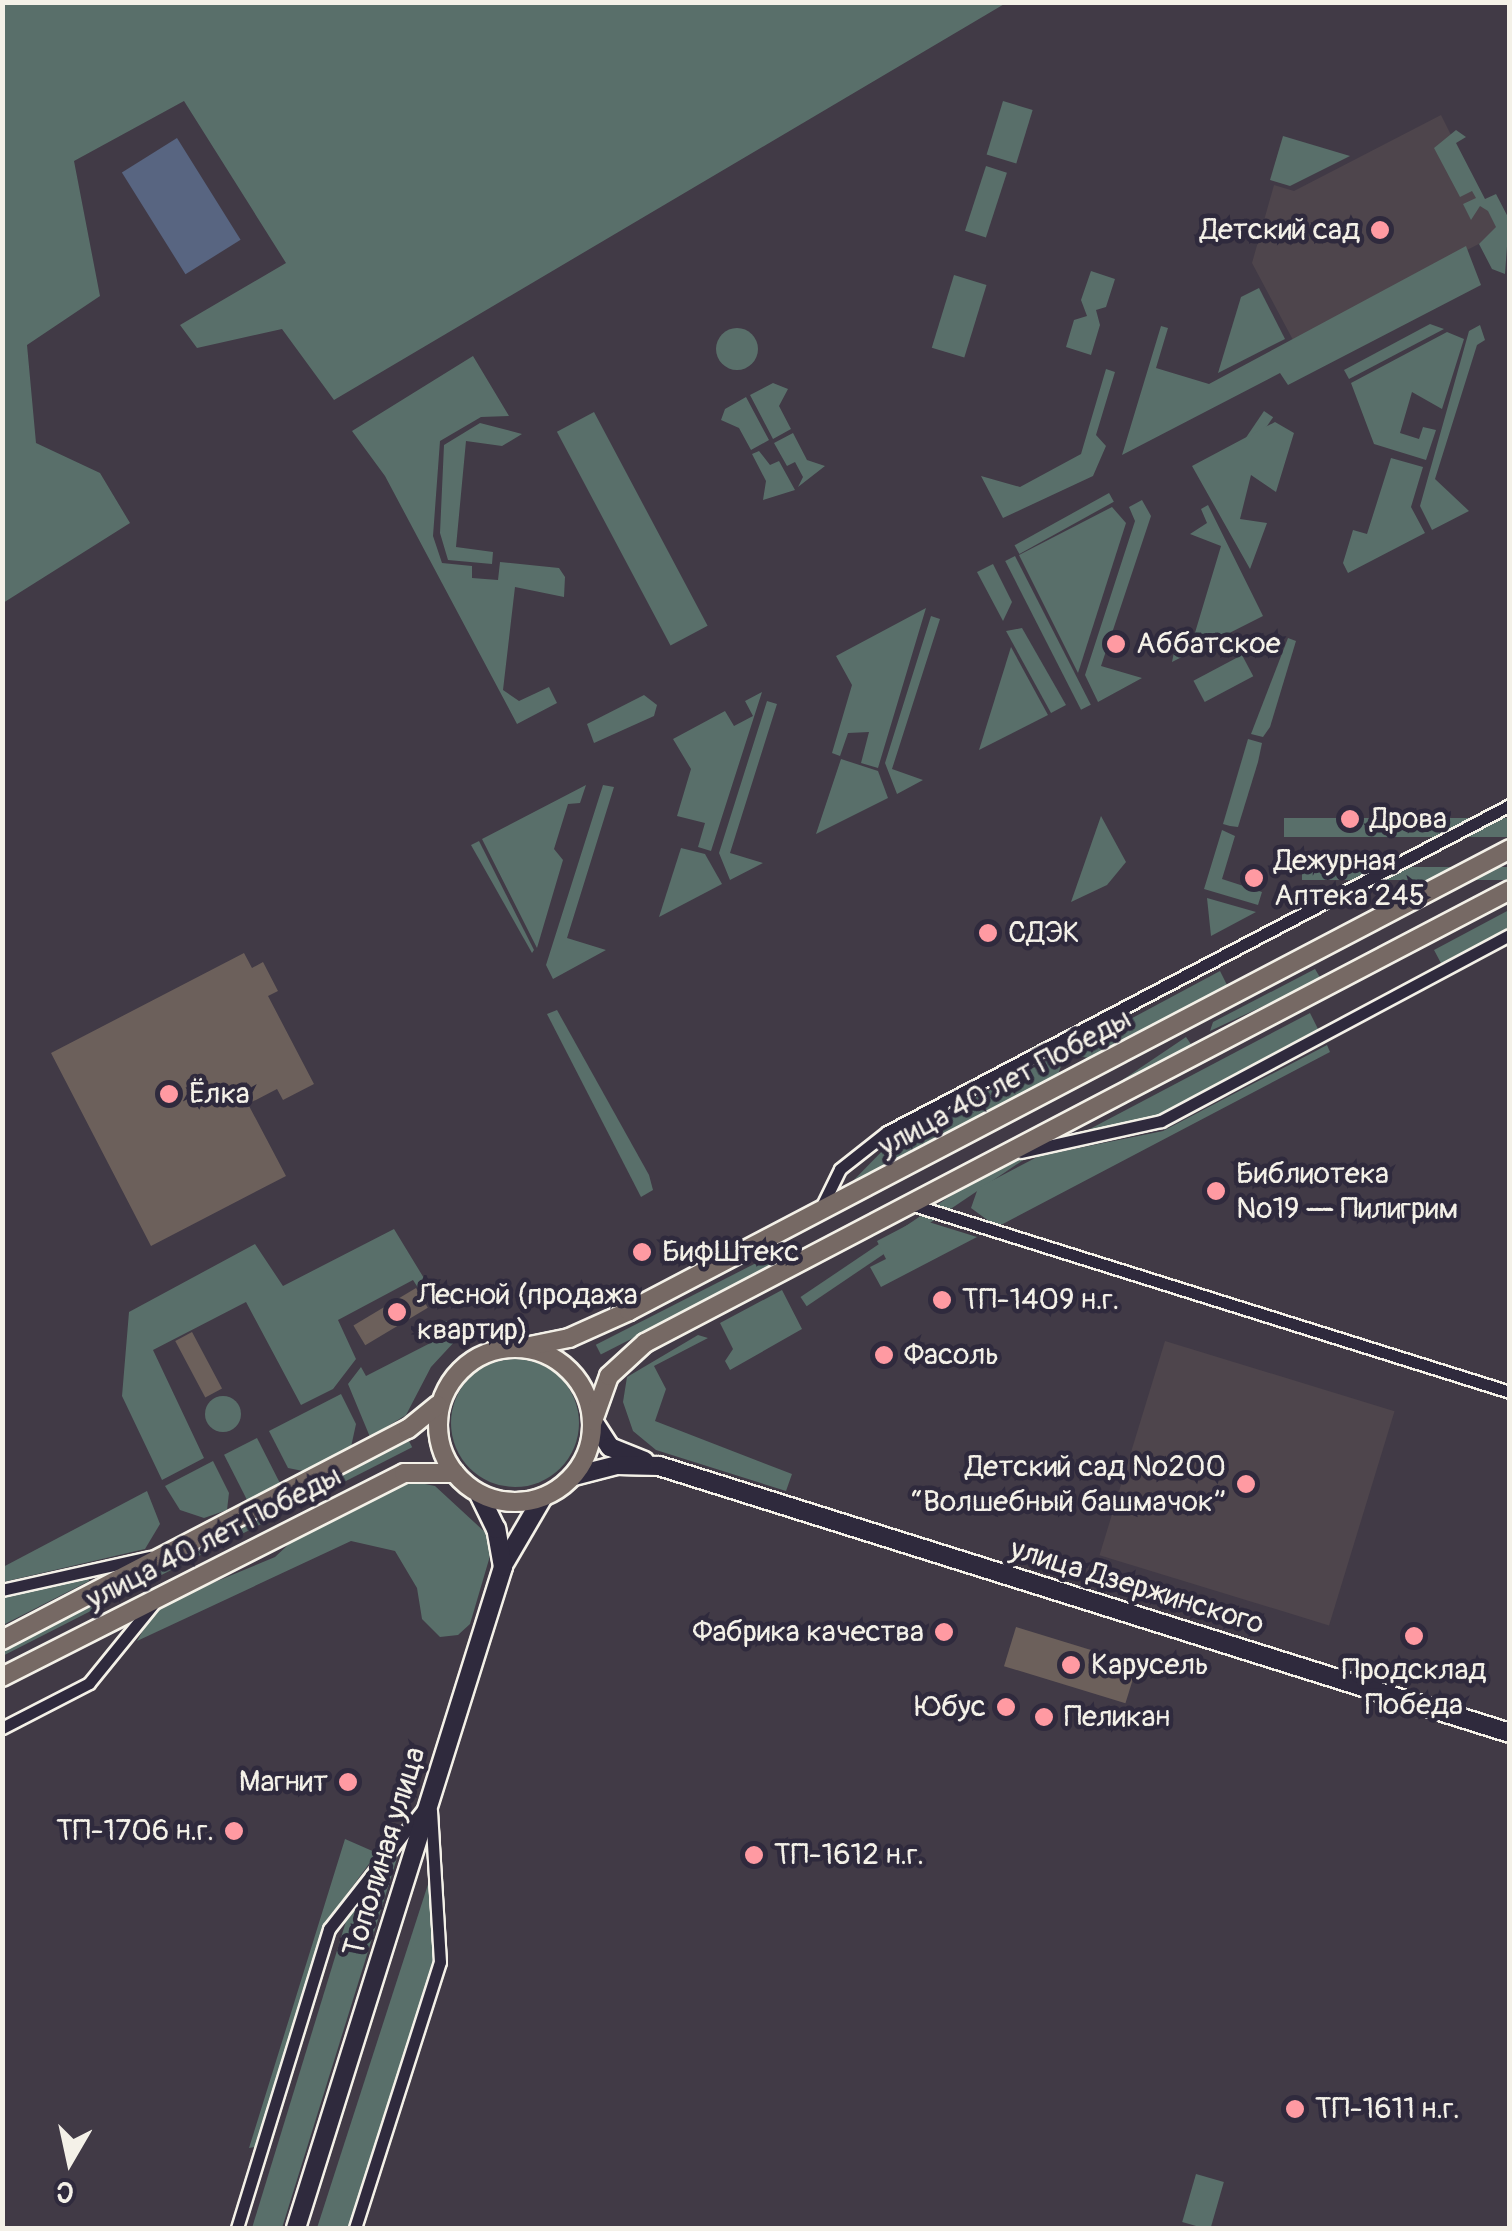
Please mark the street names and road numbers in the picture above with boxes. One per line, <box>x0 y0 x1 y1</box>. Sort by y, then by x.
street label: улица 40 лет Победы <box>872 1001 1138 1165</box>
street label: улица 40 лет Победы <box>81 1458 347 1618</box>
street label: улица Дзержинского <box>1006 1531 1268 1643</box>
street label: Тополиная улица <box>336 1743 434 1961</box>

